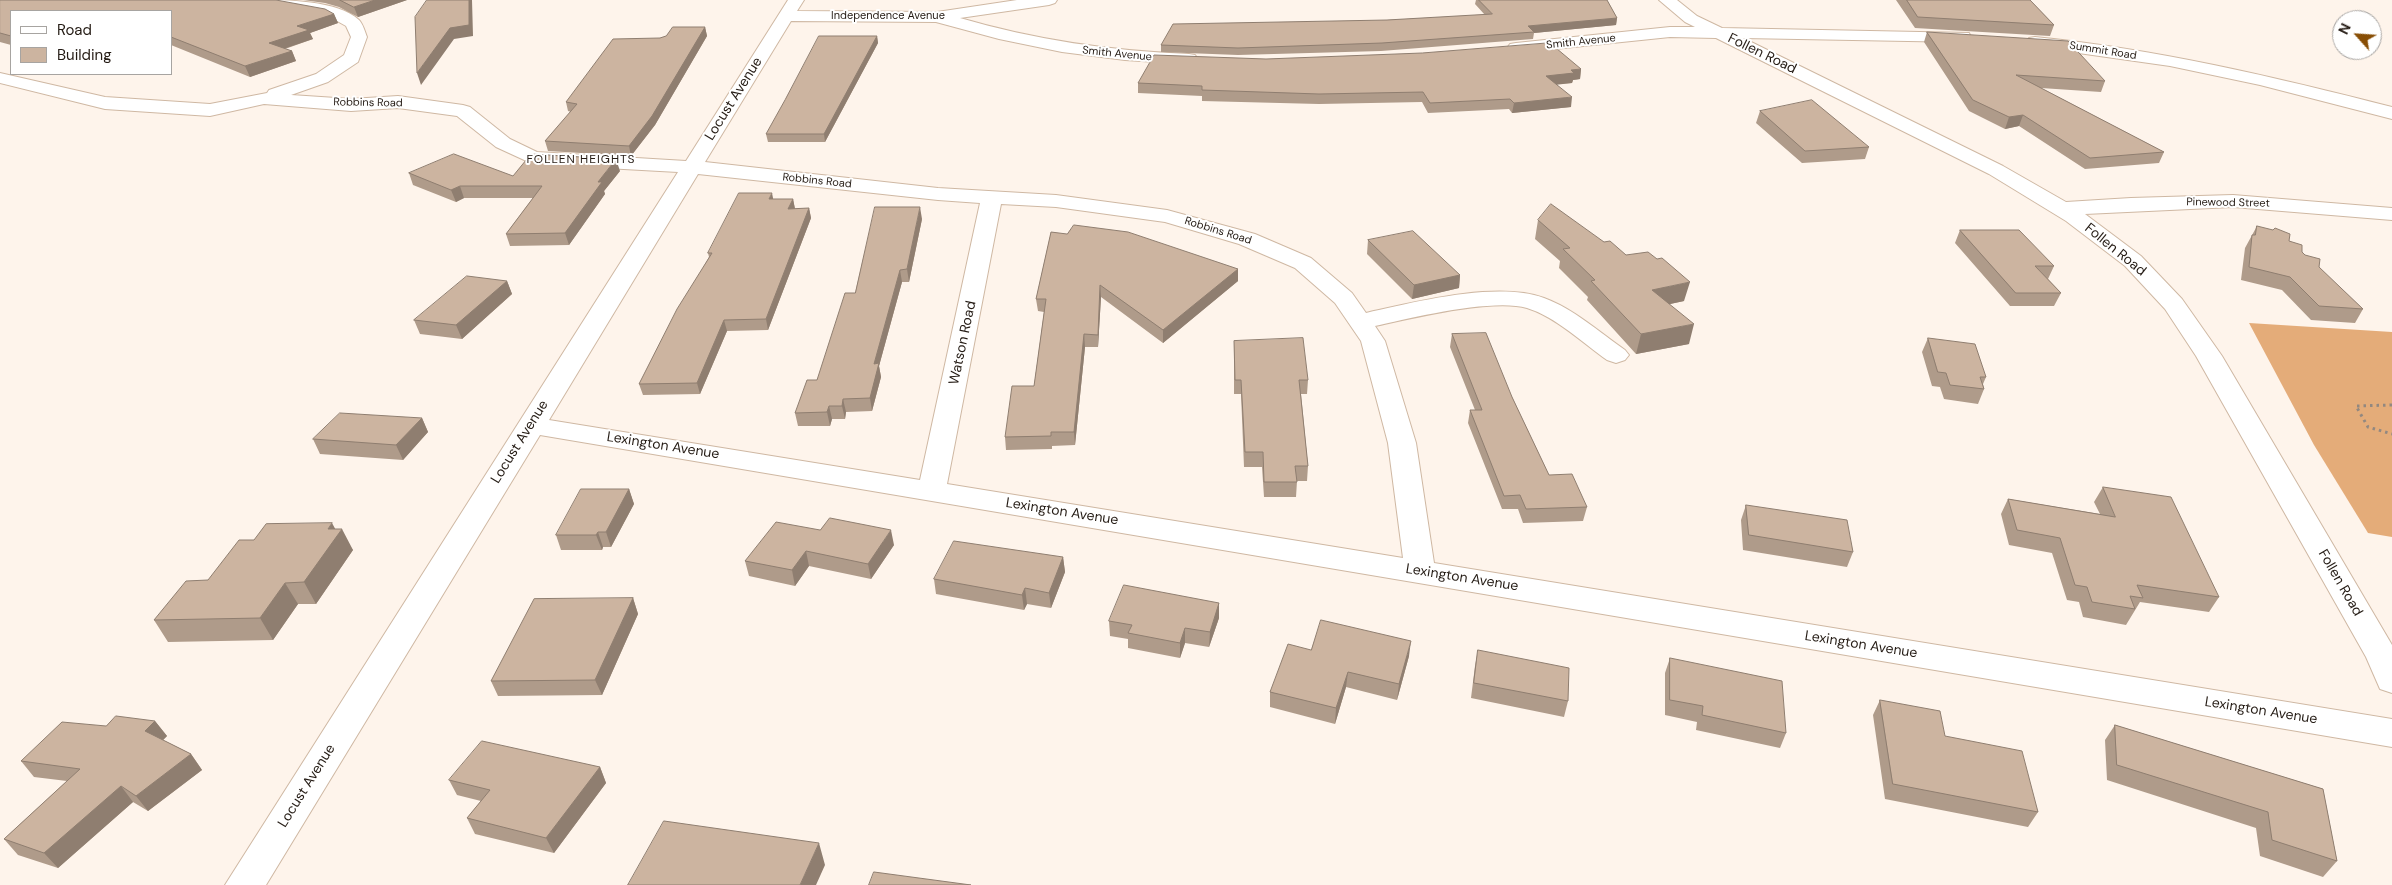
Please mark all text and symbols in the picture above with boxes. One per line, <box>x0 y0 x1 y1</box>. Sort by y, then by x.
street label: Independence Avenue <box>831 9 945 23</box>
legend <box>10 10 172 75</box>
north arrow <box>2332 10 2382 60</box>
text: Road <box>57 20 92 40</box>
text: N <box>2334 20 2355 37</box>
street label: Follen Road <box>1725 30 1799 78</box>
street label: Smith Avenue <box>1546 32 1616 52</box>
street label: Summit Road <box>2068 39 2138 63</box>
street label: Smith Avenue <box>1082 44 1152 64</box>
text: Building <box>57 45 112 65</box>
street label: Locust Avenue <box>702 54 766 144</box>
street label: Robbins Road <box>333 96 403 110</box>
district label: FOLLEN HEIGHTS <box>525 153 637 167</box>
street label: Robbins Road <box>782 171 852 191</box>
street label: Pinewood Street <box>2186 196 2270 210</box>
street label: Robbins Road <box>1183 215 1253 247</box>
street label: Follen Road <box>2081 220 2149 280</box>
street label: Watson Road <box>946 299 980 387</box>
street label: Locust Avenue <box>488 397 552 487</box>
street label: Lexington Avenue <box>605 429 721 463</box>
street label: Lexington Avenue <box>1004 495 1120 529</box>
street label: Follen Road <box>2314 547 2366 619</box>
street label: Lexington Avenue <box>1404 561 1520 595</box>
street label: Lexington Avenue <box>1803 628 1919 662</box>
street label: Lexington Avenue <box>2203 694 2319 728</box>
street label: Locust Avenue <box>275 741 339 831</box>

